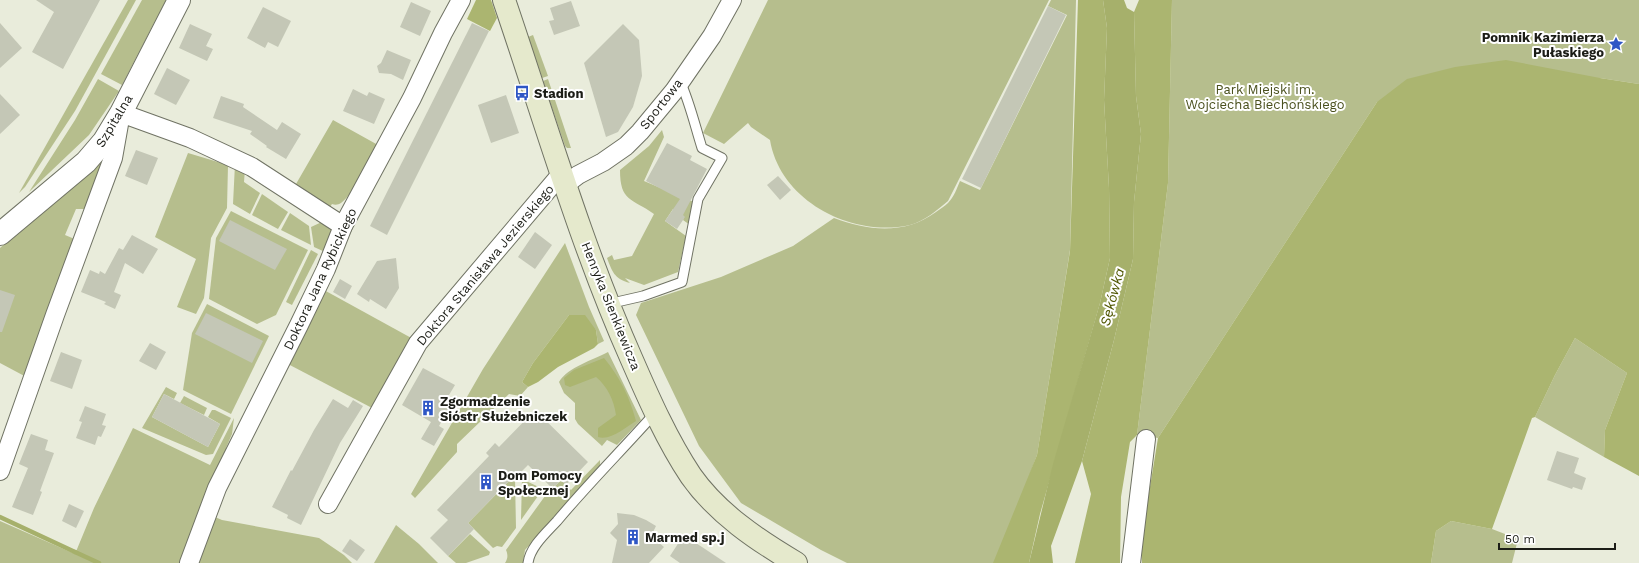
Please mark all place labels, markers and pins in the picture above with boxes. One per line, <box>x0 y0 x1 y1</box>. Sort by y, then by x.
place label: Pomnik Kazimierza Pułaskiego <box>1482 30 1604 60</box>
place icon: Pomnik Kazimierza Pułaskiego <box>1607 35 1625 53</box>
bus stop icon: Stadion <box>513 84 531 102</box>
place label: Stadion <box>534 86 583 101</box>
place label: Zgormadzenie Sióstr Służebniczek <box>440 394 568 424</box>
building icon: Zgormadzenie Sióstr Służebniczek <box>419 399 437 417</box>
place label: Dom Pomocy Społecznej <box>498 468 583 498</box>
building icon: Dom Pomocy Społecznej <box>477 473 495 491</box>
building icon: Marmed sp.j <box>624 528 642 546</box>
place label: Marmed sp.j <box>645 530 725 545</box>

